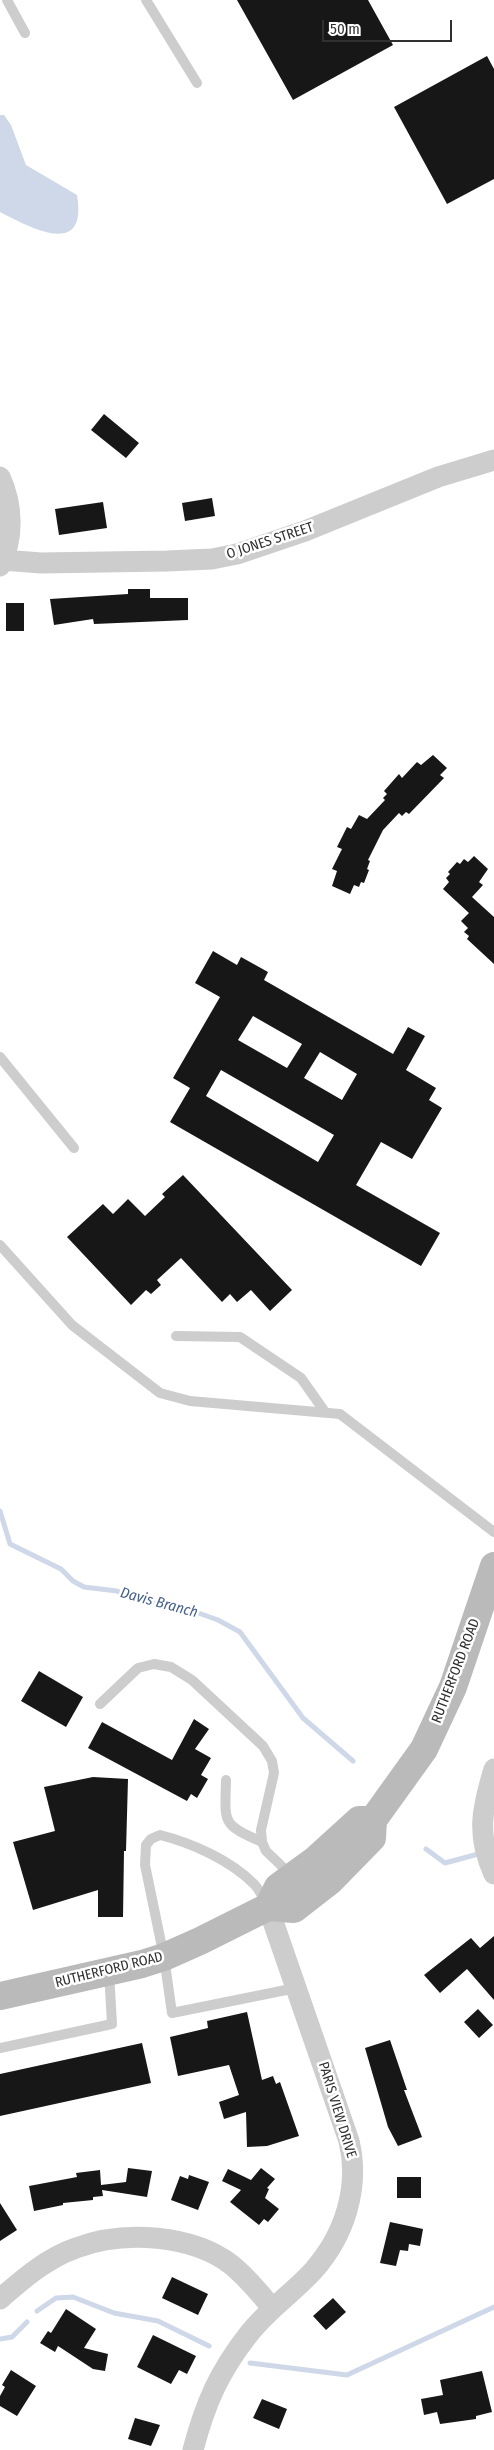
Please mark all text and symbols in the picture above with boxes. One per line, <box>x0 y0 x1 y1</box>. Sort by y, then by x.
scale bar <box>324 10 454 42</box>
text: 50 m <box>330 20 360 38</box>
street label: O JONES STREET <box>225 519 315 563</box>
water label: Davis Branch <box>118 1584 200 1622</box>
street label: RUTHERFORD ROAD <box>428 1616 484 1726</box>
street label: RUTHERFORD ROAD <box>53 1949 165 1991</box>
street label: PARIS VIEW DRIVE <box>314 2060 360 2160</box>

